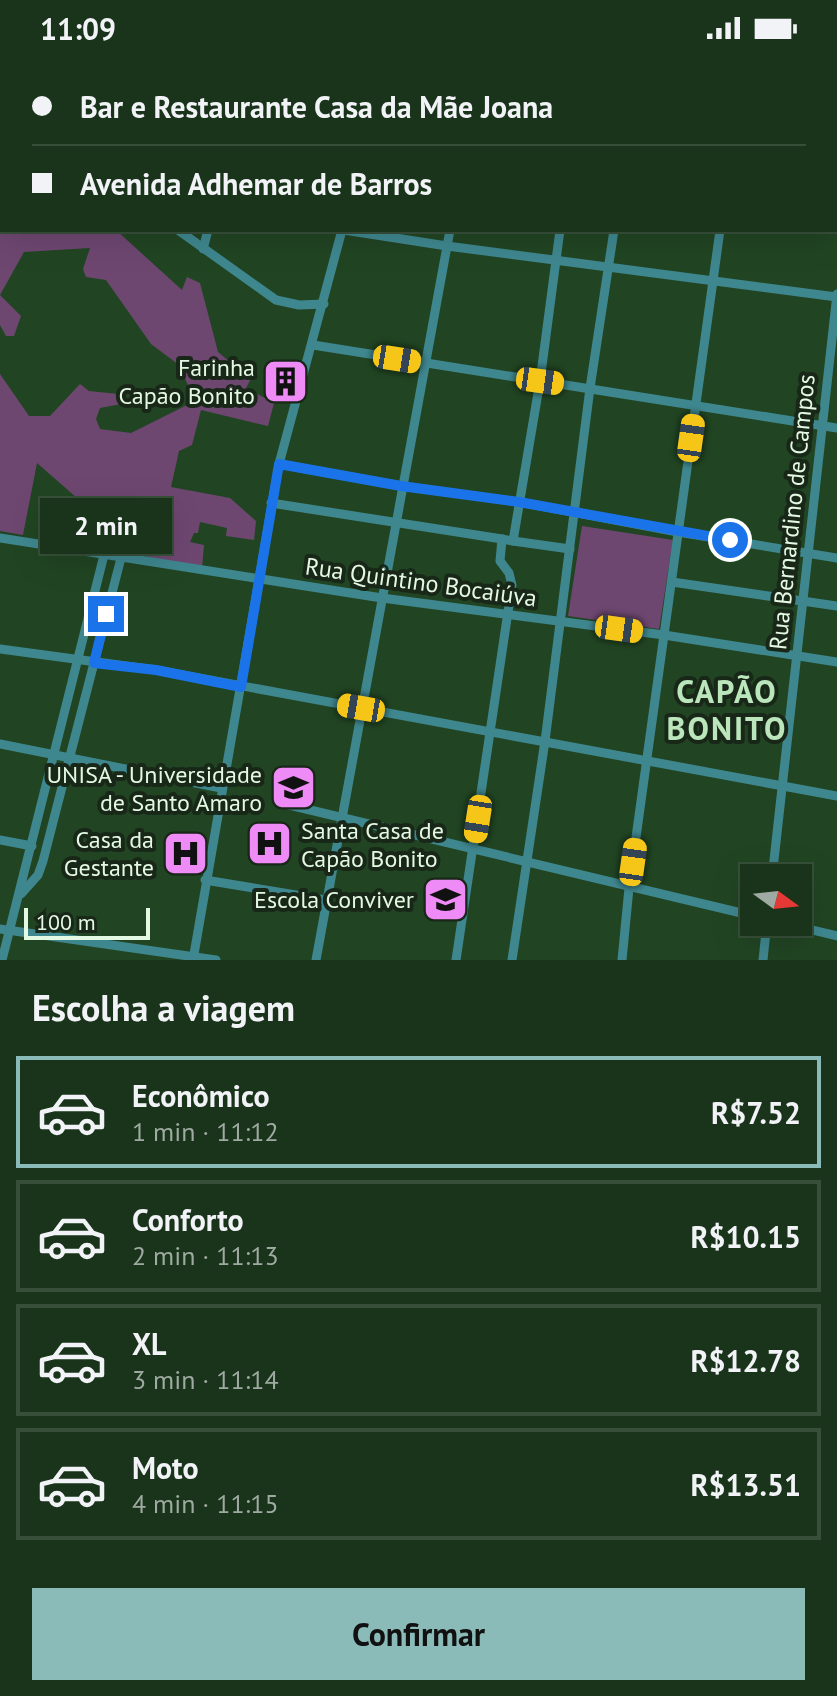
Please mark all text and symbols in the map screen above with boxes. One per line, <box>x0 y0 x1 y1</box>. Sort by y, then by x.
text: 11:09 <box>40 9 116 48</box>
text: Bar e Restaurante Casa da Mãe Joana <box>80 87 553 126</box>
text: Avenida Adhemar de Barros <box>80 164 432 203</box>
car <box>371 343 423 375</box>
place label: Farinha Capão Bonito <box>118 352 255 411</box>
building icon: Farinha Capão Bonito <box>262 357 310 405</box>
car <box>515 366 565 396</box>
street label: Rua Bernardino de Campos <box>762 373 822 651</box>
car <box>676 413 706 463</box>
callout: 2 min <box>40 498 172 554</box>
text: 2 min <box>74 509 138 542</box>
route start <box>712 522 748 558</box>
street label: Rua Quintino Bocaiúva <box>303 550 539 614</box>
route end <box>88 596 124 632</box>
car <box>594 614 644 644</box>
district label: CAPÃO BONITO <box>667 670 787 749</box>
car <box>335 692 387 724</box>
place label: UNISA - Universidade de Santo Amaro <box>46 759 262 818</box>
school or university icon: UNISA - Universidade de Santo Amaro <box>269 764 317 812</box>
car <box>462 793 494 845</box>
place label: Santa Casa de Capão Bonito <box>301 815 444 874</box>
hospital icon: Santa Casa de Capão Bonito <box>246 820 294 868</box>
place label: Casa da Gestante <box>64 824 154 883</box>
hospital icon: Casa da Gestante <box>161 829 209 877</box>
car <box>618 837 648 887</box>
north arrow <box>740 864 812 936</box>
map controls <box>740 864 812 936</box>
school or university icon: Escola Conviver <box>421 875 469 923</box>
place label: Escola Conviver <box>254 884 414 915</box>
scale bar <box>24 904 150 940</box>
text: 100 m <box>36 908 96 936</box>
text: Escolha a viagem <box>32 984 295 1031</box>
icon: car <box>36 1076 108 1148</box>
text: Econômico <box>132 1076 270 1115</box>
text: R$7.52 <box>711 1093 801 1132</box>
text: 1 min · 11:12 <box>132 1115 279 1148</box>
icon: car <box>36 1200 108 1272</box>
text: Conforto <box>132 1200 244 1239</box>
text: R$10.15 <box>691 1217 801 1256</box>
text: 2 min · 11:13 <box>132 1239 279 1272</box>
icon: car <box>36 1324 108 1396</box>
text: XL <box>132 1324 166 1363</box>
text: R$12.78 <box>691 1341 801 1380</box>
text: 3 min · 11:14 <box>132 1363 279 1396</box>
icon: car <box>36 1448 108 1520</box>
text: Moto <box>132 1448 199 1487</box>
text: R$13.51 <box>691 1465 801 1504</box>
text: 4 min · 11:15 <box>132 1487 279 1520</box>
button: Confirmar <box>32 1588 805 1680</box>

